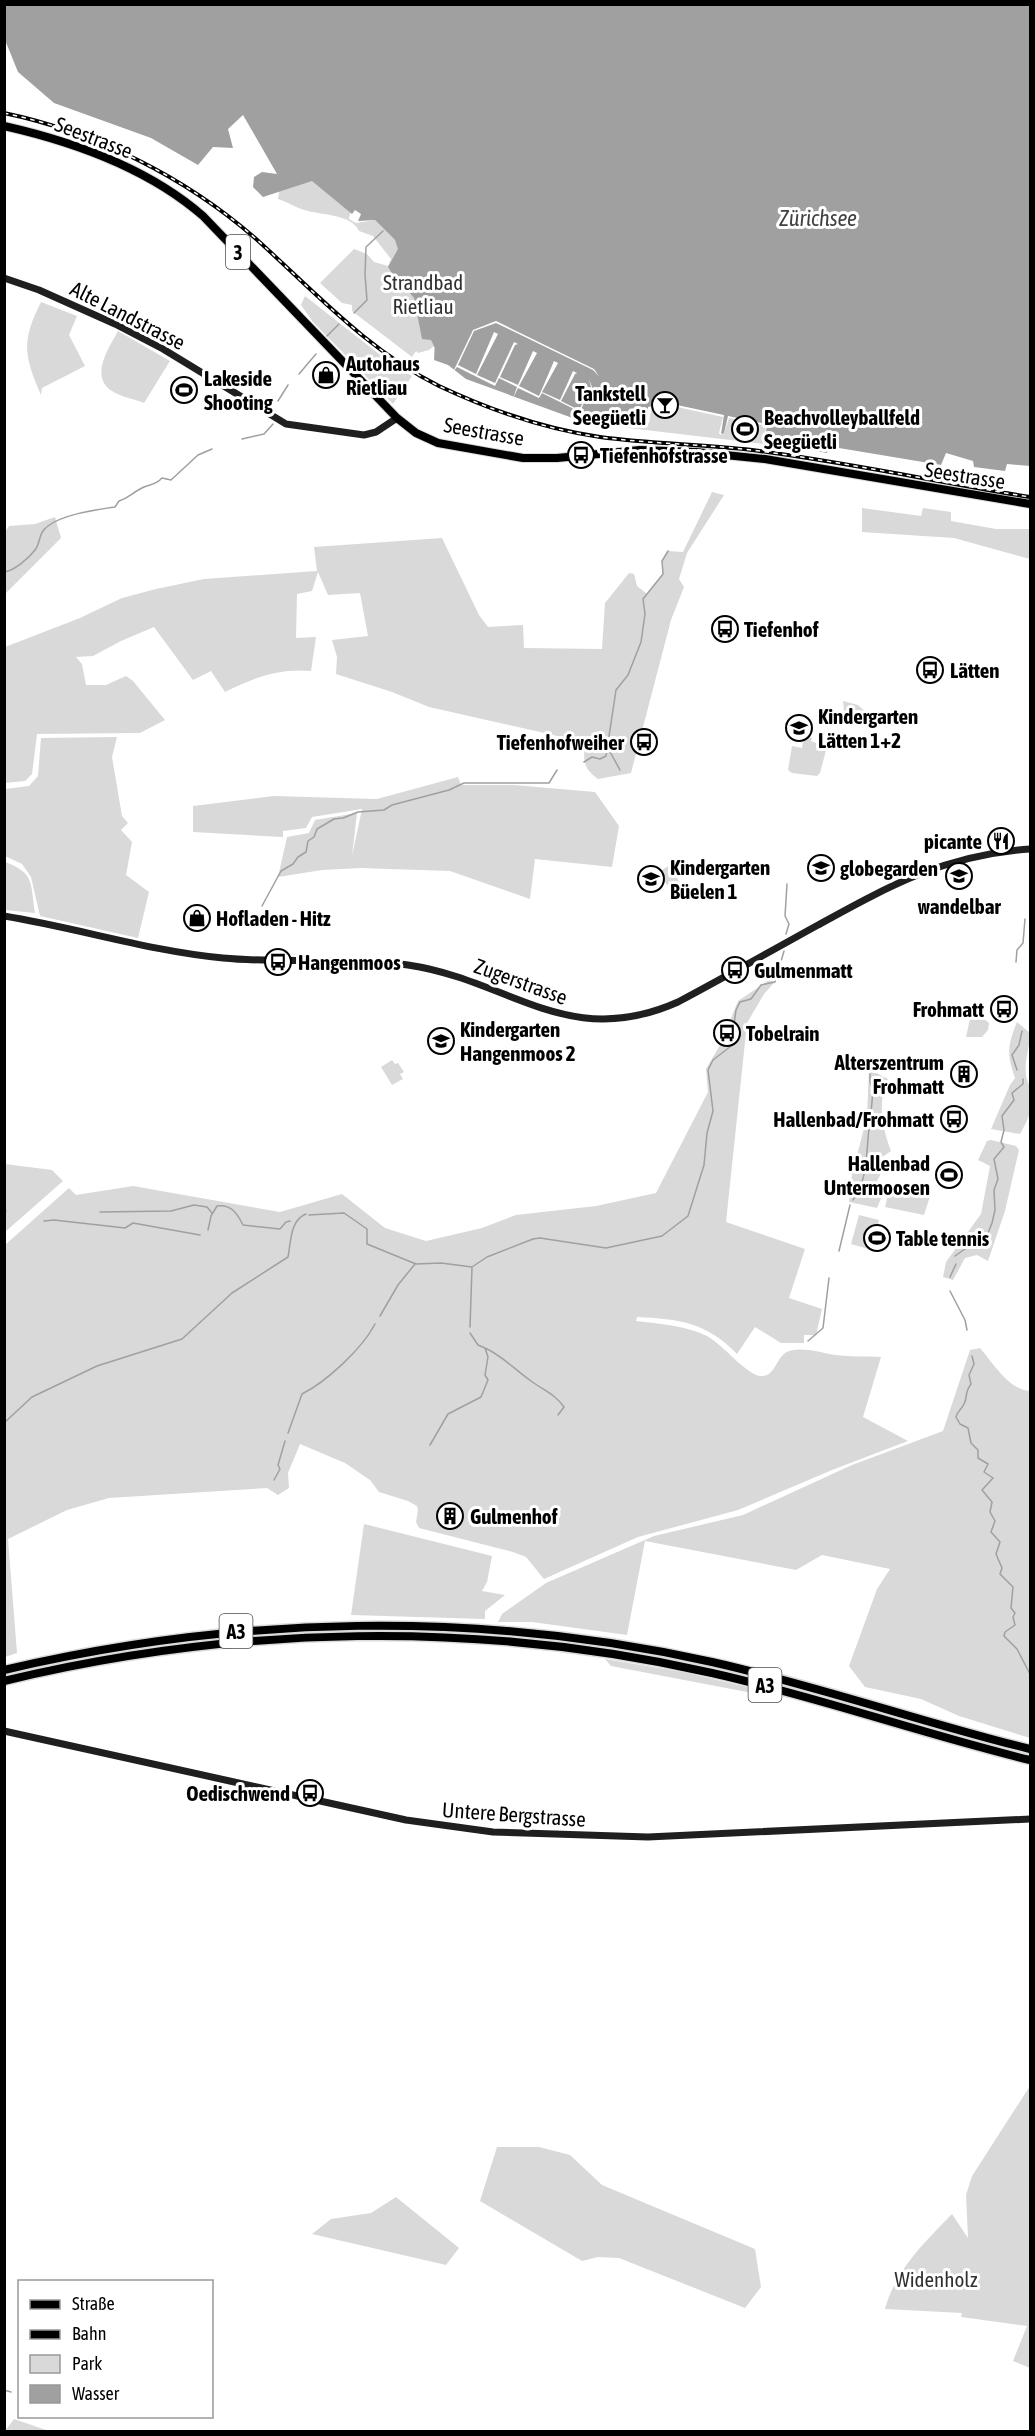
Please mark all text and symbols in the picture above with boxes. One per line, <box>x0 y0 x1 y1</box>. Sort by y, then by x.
street label: Seestrasse <box>52 111 136 163</box>
water label: Zürichsee <box>779 205 857 231</box>
road number: 3 <box>226 235 250 269</box>
park label: Strandbad Rietliau <box>383 270 463 318</box>
street label: Alte Landstrasse <box>67 276 189 354</box>
place label: Autohaus Rietliau <box>345 351 420 399</box>
shop icon: Autohaus Rietliau <box>311 360 341 390</box>
place label: Lakeside Shooting <box>204 366 274 414</box>
sports icon: Lakeside Shooting <box>169 375 199 405</box>
place label: Tankstell Seegüetli <box>573 381 646 429</box>
bar icon: Tankstell Seegüetli <box>650 390 680 420</box>
place label: Beachvolleyballfeld Seegüetli <box>764 405 920 453</box>
street label: Seestrasse <box>442 412 526 450</box>
sports icon: Beachvolleyballfeld Seegüetli <box>730 414 760 444</box>
bus stop icon: Tiefenhofstrasse <box>566 440 596 470</box>
place label: Tiefenhofstrasse <box>600 443 728 467</box>
street label: Seestrasse <box>923 457 1007 493</box>
bus stop icon: Tiefenhof <box>710 614 740 644</box>
place label: Tiefenhof <box>744 617 819 641</box>
bus stop icon: Lätten <box>915 655 945 685</box>
place label: Lätten <box>950 658 1000 682</box>
place label: Kindergarten Lätten 1+2 <box>818 704 918 752</box>
school or university icon: Kindergarten Lätten 1+2 <box>784 713 814 743</box>
bus stop icon: Tiefenhofweiher <box>629 727 659 757</box>
place label: Tiefenhofweiher <box>497 730 625 754</box>
restaurant icon: picante <box>986 826 1016 856</box>
place label: picante <box>924 829 982 853</box>
school or university icon: globegarden <box>806 853 836 883</box>
place label: Kindergarten Büelen 1 <box>670 855 770 903</box>
place label: globegarden <box>840 856 938 880</box>
school or university icon: wandelbar <box>944 861 974 891</box>
school or university icon: Kindergarten Büelen 1 <box>636 864 666 894</box>
place label: wandelbar <box>917 894 1001 918</box>
shop icon: Hofladen - Hitz <box>182 903 212 933</box>
place label: Hofladen - Hitz <box>216 906 331 930</box>
bus stop icon: Hangenmoos <box>263 947 293 977</box>
place label: Hangenmoos <box>298 950 401 974</box>
street label: Zugerstrasse <box>471 953 571 1009</box>
bus stop icon: Gulmenmatt <box>720 955 750 985</box>
place label: Gulmenmatt <box>754 958 853 982</box>
bus stop icon: Frohmatt <box>989 994 1019 1024</box>
place label: Frohmatt <box>913 997 984 1021</box>
place label: Kindergarten Hangenmoos 2 <box>460 1017 576 1065</box>
bus stop icon: Tobelrain <box>712 1018 742 1048</box>
place label: Tobelrain <box>746 1021 819 1045</box>
school or university icon: Kindergarten Hangenmoos 2 <box>426 1026 456 1056</box>
place label: Alterszentrum Frohmatt <box>834 1050 944 1098</box>
building icon: Alterszentrum Frohmatt <box>949 1059 979 1089</box>
bus stop icon: Hallenbad/Frohmatt <box>939 1104 969 1134</box>
place label: Hallenbad/Frohmatt <box>773 1107 934 1131</box>
place label: Hallenbad Untermoosen <box>824 1151 930 1199</box>
sports icon: Hallenbad Untermoosen <box>934 1160 964 1190</box>
sports icon: Table tennis <box>862 1223 892 1253</box>
place label: Table tennis <box>896 1226 990 1250</box>
building icon: Gulmenhof <box>435 1501 465 1531</box>
place label: Gulmenhof <box>470 1504 558 1528</box>
road number: A3 <box>220 1614 252 1648</box>
road number: A3 <box>748 1668 782 1702</box>
bus stop icon: Oedischwend <box>295 1778 325 1808</box>
place label: Oedischwend <box>186 1781 290 1805</box>
street label: Untere Bergstrasse <box>441 1797 587 1831</box>
park label: Widenholz <box>895 2267 978 2291</box>
legend <box>18 2280 213 2418</box>
text: Straße <box>72 2293 115 2314</box>
text: Bahn <box>72 2323 106 2344</box>
text: Park <box>72 2353 102 2374</box>
text: Wasser <box>72 2383 120 2404</box>

